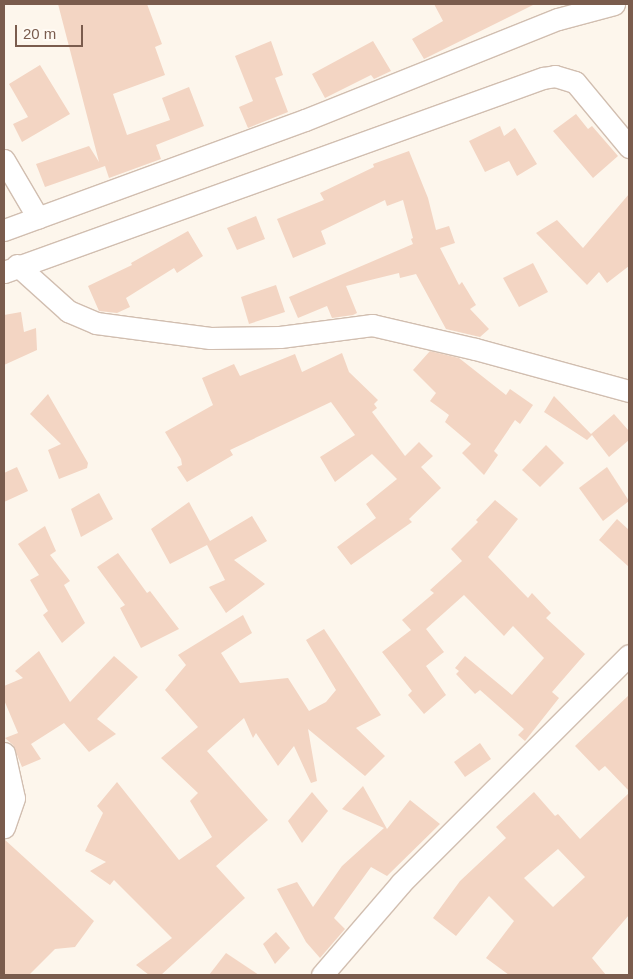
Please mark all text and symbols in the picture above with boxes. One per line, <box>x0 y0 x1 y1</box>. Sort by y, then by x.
scale bar <box>18 15 85 47</box>
text: 20 m <box>23 25 56 42</box>

